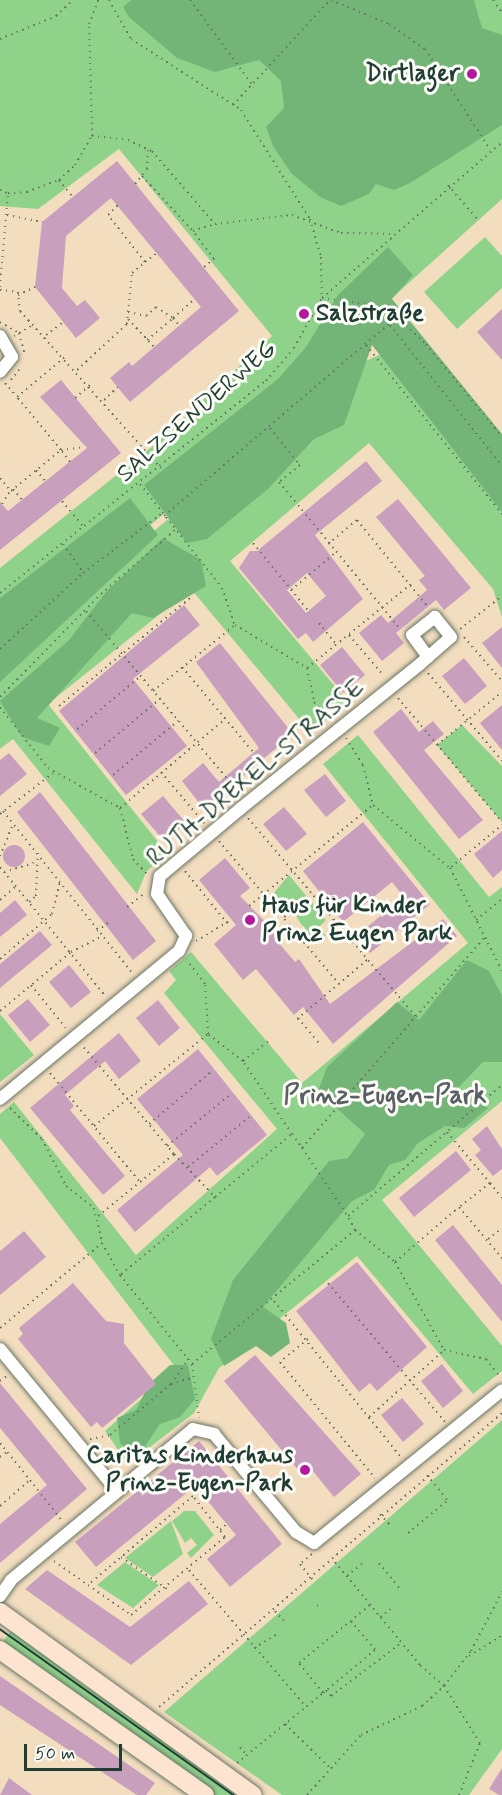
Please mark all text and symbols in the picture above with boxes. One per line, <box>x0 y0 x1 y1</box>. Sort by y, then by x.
place label: Dirtlager <box>365 60 460 88</box>
marker: Dirtlager <box>465 67 479 81</box>
place label: Salzstraße <box>316 300 424 328</box>
marker: Salzstraße <box>297 307 311 321</box>
street label: SALZSENDERWEG <box>111 335 283 489</box>
street label: RUTH-DREXEL-STRASSE <box>141 673 371 873</box>
place label: Haus für Kinder Prinz Eugen Park <box>262 892 441 948</box>
marker: Haus für Kinder Prinz Eugen Park <box>243 913 257 927</box>
district label: Prinz-Eugen-Park <box>284 1081 486 1113</box>
place label: Caritas Kinderhaus Prinz-Eugen-Park <box>89 1442 293 1498</box>
marker: Caritas Kinderhaus Prinz-Eugen-Park <box>298 1463 312 1477</box>
scale bar <box>27 1732 124 1770</box>
text: 50 m <box>35 1742 75 1766</box>

